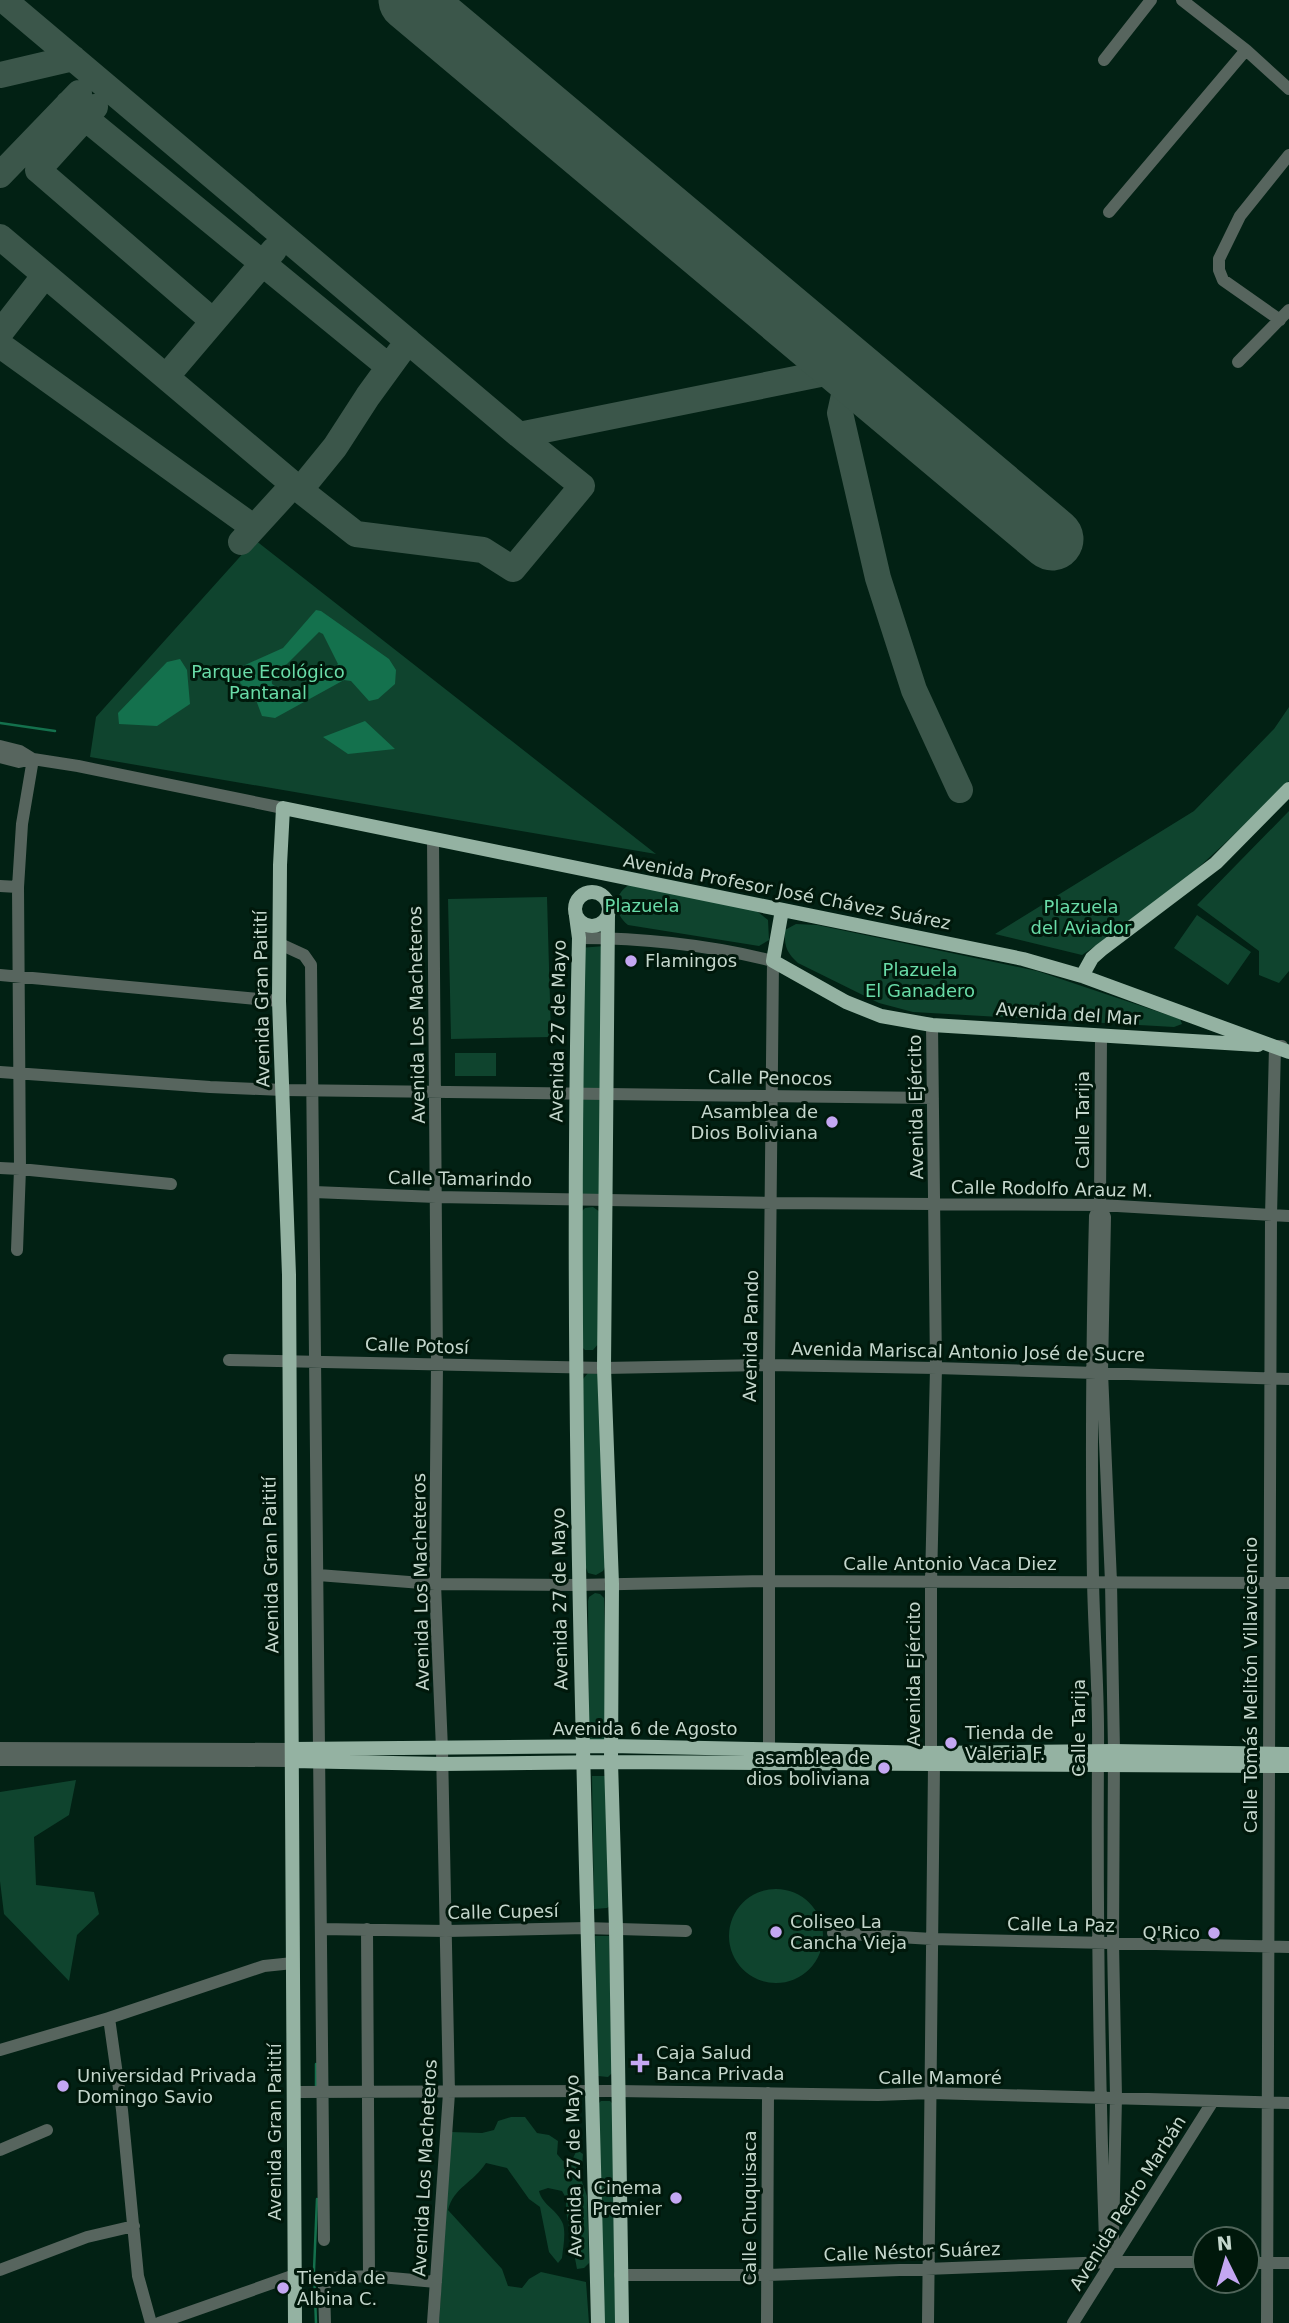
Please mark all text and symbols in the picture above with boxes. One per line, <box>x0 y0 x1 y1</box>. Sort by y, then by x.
park label: Parque Ecológico Pantanal <box>191 661 345 703</box>
street label: Avenida Profesor José Chávez Suárez <box>622 849 952 934</box>
park label: Plazuela <box>605 895 679 916</box>
park label: Plazuela del Aviador <box>1030 896 1132 938</box>
street label: Avenida Los Macheteros <box>404 906 429 1124</box>
street label: Avenida Gran Paitití <box>249 909 274 1088</box>
street label: Avenida 27 de Mayo <box>545 939 570 1122</box>
place label: Flamingos <box>645 950 737 971</box>
marker: Flamingos <box>623 953 639 969</box>
park label: Plazuela El Ganadero <box>865 959 975 1001</box>
street label: Avenida del Mar <box>995 998 1142 1029</box>
street label: Avenida Ejército <box>904 1034 927 1180</box>
street label: Calle Penocos <box>708 1066 832 1089</box>
street label: Calle Tarija <box>1072 1071 1093 1169</box>
place label: Asamblea de Dios Boliviana <box>691 1101 818 1143</box>
marker: Asamblea de Dios Boliviana <box>824 1114 840 1130</box>
street label: Calle Tamarindo <box>388 1167 532 1190</box>
street label: Calle Rodolfo Arauz M. <box>951 1176 1153 1201</box>
street label: Avenida Pando <box>739 1270 762 1402</box>
street label: Calle Potosí <box>365 1333 470 1358</box>
street label: Avenida Mariscal Antonio José de Sucre <box>791 1338 1145 1365</box>
street label: Avenida Los Macheteros <box>408 1473 433 1691</box>
street label: Avenida Gran Paitití <box>258 1475 283 1654</box>
street label: Avenida 27 de Mayo <box>547 1508 572 1691</box>
street label: Calle Tomás Melitón Villavicencio <box>1240 1537 1261 1833</box>
street label: Calle Antonio Vaca Diez <box>843 1553 1057 1574</box>
street label: Avenida Ejército <box>903 1602 924 1747</box>
street label: Calle Tarija <box>1068 1679 1089 1777</box>
street label: Avenida 6 de Agosto <box>552 1718 738 1739</box>
place label: Tienda de Valeria F. <box>964 1722 1054 1764</box>
marker: Tienda de Valeria F. <box>943 1735 959 1751</box>
place label: asamblea de dios boliviana <box>746 1747 870 1789</box>
marker: asamblea de dios boliviana <box>876 1760 892 1776</box>
street label: Calle Cupesí <box>447 1900 560 1923</box>
place label: Coliseo La Cancha Vieja <box>790 1911 907 1953</box>
street label: Calle La Paz <box>1007 1913 1115 1936</box>
place label: Q'Rico <box>1142 1922 1200 1943</box>
marker: Coliseo La Cancha Vieja <box>768 1924 784 1940</box>
marker: Q'Rico <box>1206 1925 1222 1941</box>
street label: Avenida Gran Paitití <box>264 2042 285 2221</box>
place label: Caja Salud Banca Privada <box>656 2042 785 2084</box>
marker: Caja Salud Banca Privada <box>630 2053 650 2073</box>
street label: Avenida Los Macheteros <box>408 2059 441 2277</box>
place label: Universidad Privada Domingo Savio <box>77 2065 257 2107</box>
street label: Calle Mamoré <box>878 2067 1002 2088</box>
street label: Avenida 27 de Mayo <box>561 2075 586 2258</box>
marker: Universidad Privada Domingo Savio <box>55 2078 71 2094</box>
street label: Avenida Pedro Marbán <box>1065 2112 1190 2294</box>
street label: Calle Chuquisaca <box>739 2131 760 2285</box>
place label: Cinema Premier <box>592 2177 663 2219</box>
marker: Cinema Premier <box>668 2190 684 2206</box>
north arrow <box>1191 2225 1261 2295</box>
text: N <box>1216 2231 1233 2255</box>
street label: Calle Néstor Suárez <box>823 2238 1001 2265</box>
place label: Tienda de Albina C. <box>296 2267 386 2309</box>
marker: Tienda de Albina C. <box>275 2280 291 2296</box>

